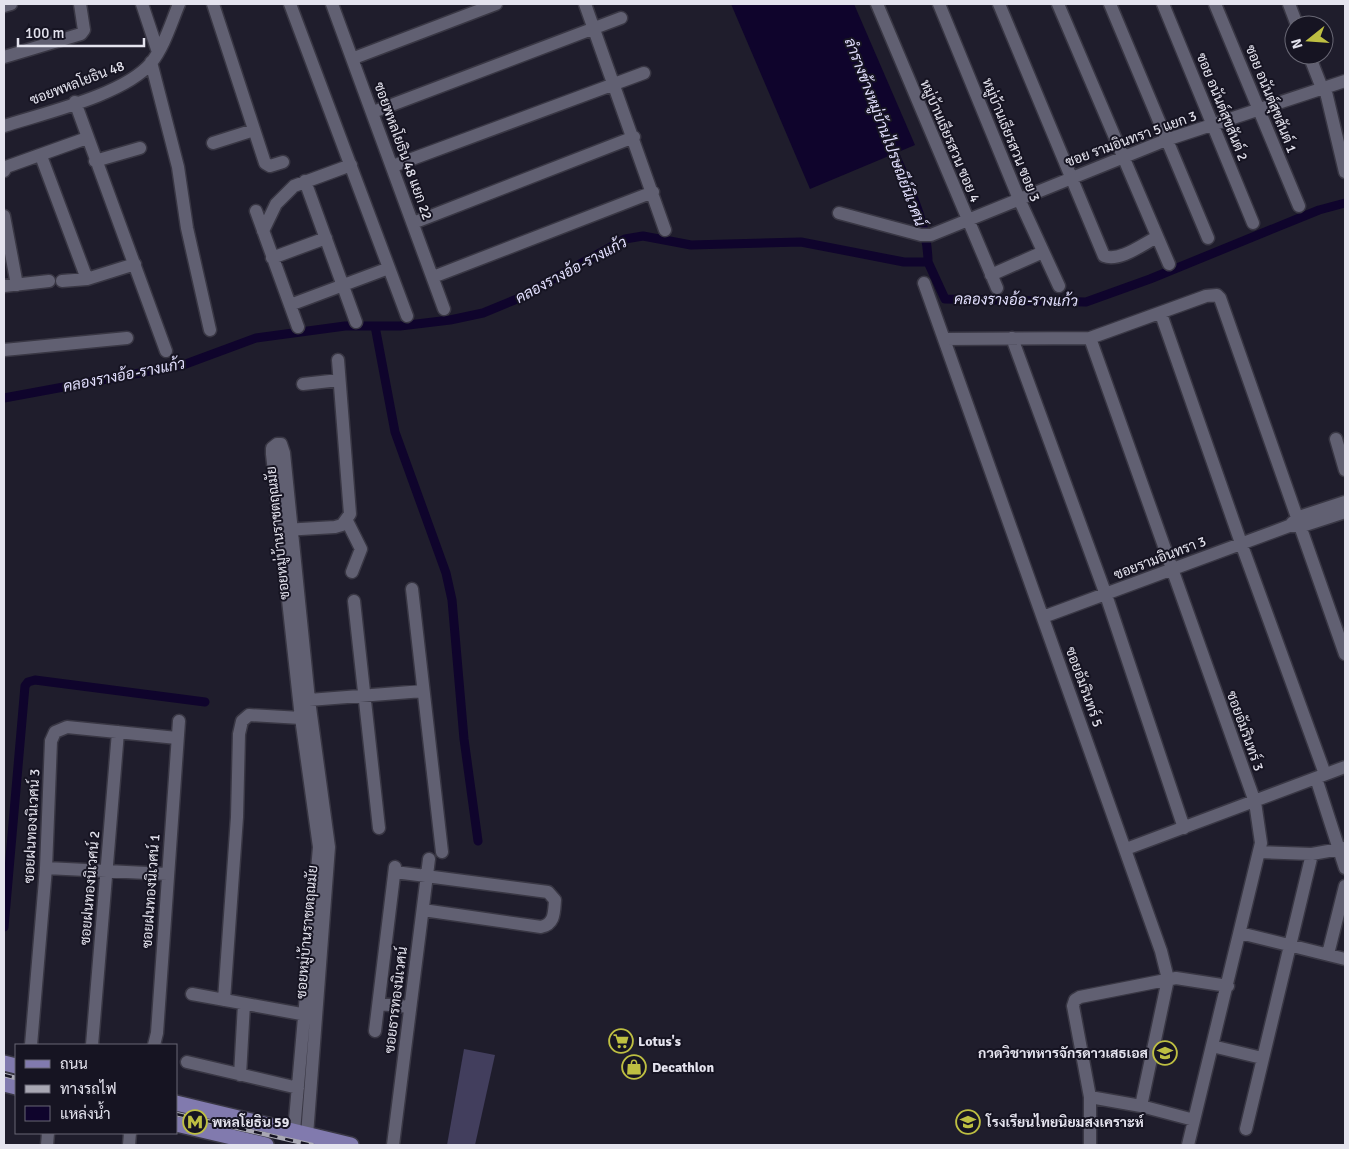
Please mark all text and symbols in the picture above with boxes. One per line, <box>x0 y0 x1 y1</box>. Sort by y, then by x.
scale bar <box>18 15 144 47</box>
north arrow <box>1284 15 1334 65</box>
text: 100 m <box>25 24 65 42</box>
water label: ลำรางข้างหมู่บ้านไปรษณีย์นิเวศน์ <box>840 35 931 231</box>
text: N <box>1287 37 1307 51</box>
street label: ซอย อนันต์สุขสันต์ 1 <box>1241 42 1301 156</box>
street label: ซอย อนันต์สุขสันต์ 2 <box>1192 50 1252 164</box>
street label: ซอยพหลโยธิน 48 <box>27 57 127 109</box>
street label: หมู่บ้านเธียรสวน ซอย 3 <box>978 75 1044 205</box>
street label: หมู่บ้านเธียรสวน ซอย 4 <box>916 77 985 206</box>
street label: ซอยพหลโยธิน 48 แยก 22 <box>370 80 436 222</box>
street label: ซอย รามอินทรา 5 แยก 3 <box>1063 107 1199 171</box>
water label: คลองรางอ้อ-รางแก้ว <box>512 232 630 307</box>
water label: คลองรางอ้อ-รางแก้ว <box>954 289 1078 310</box>
water label: คลองรางอ้อ-รางแก้ว <box>61 353 187 396</box>
street label: ซอยหมู่บ้านราชตฤณมัย <box>262 465 294 601</box>
street label: ซอยรามอินทรา 3 <box>1111 533 1209 583</box>
street label: ซอยอัมรินทร์ 5 <box>1062 644 1107 729</box>
street label: ซอยอัมรินทร์ 3 <box>1223 688 1268 773</box>
street label: ซอยฝนทองนิเวศน์ 3 <box>20 768 43 884</box>
street label: ซอยฝนทองนิเวศน์ 2 <box>76 830 103 946</box>
street label: ซอยฝนทองนิเวศน์ 1 <box>138 833 163 949</box>
street label: ซอยหมู่บ้านราชตฤณมัย <box>292 864 322 1000</box>
street label: ซอยธารทองนิเวศน์ <box>380 945 411 1054</box>
supermarket icon: Lotus's <box>608 1028 634 1054</box>
place label: Lotus's <box>638 1033 681 1050</box>
school or university icon: กวดวิชาทหารจักรดาวเสธเอส <box>1152 1040 1178 1066</box>
legend <box>15 1044 178 1134</box>
place label: กวดวิชาทหารจักรดาวเสธเอส <box>978 1045 1148 1062</box>
shop icon: Decathlon <box>621 1054 647 1080</box>
text: ถนน <box>60 1055 88 1073</box>
place label: Decathlon <box>652 1059 714 1076</box>
text: ทางรถไฟ <box>60 1079 117 1098</box>
text: แหล่งน้ำ <box>60 1101 111 1123</box>
metro station icon: พหลโยธิน 59 <box>182 1109 208 1135</box>
school or university icon: โรงเรียนไทยนิยมสงเคราะห์ <box>955 1109 981 1135</box>
place label: พหลโยธิน 59 <box>212 1113 290 1131</box>
place label: โรงเรียนไทยนิยมสงเคราะห์ <box>985 1113 1145 1131</box>

